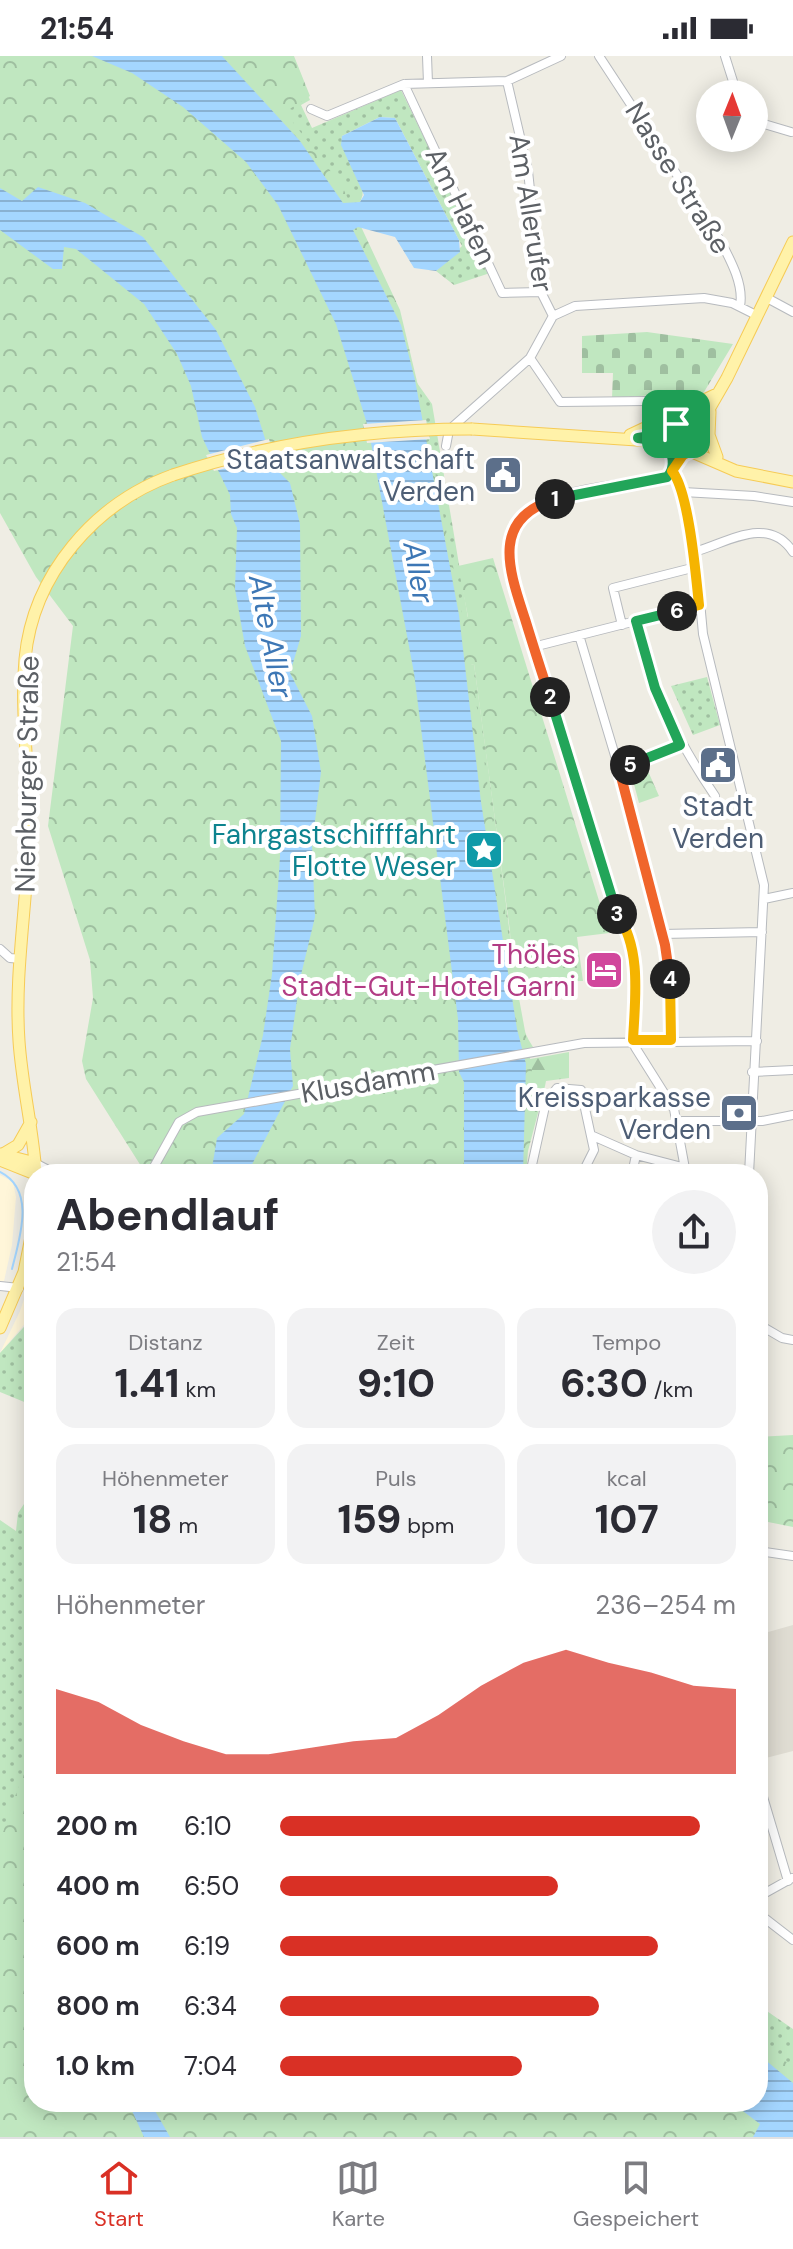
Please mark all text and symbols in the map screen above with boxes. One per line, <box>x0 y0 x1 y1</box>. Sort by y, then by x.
text: 21:54 <box>40 9 114 48</box>
north arrow <box>696 80 768 152</box>
map controls <box>696 80 768 152</box>
street label: Nasse Straße <box>617 95 739 261</box>
street label: Am Allerufer <box>500 131 562 295</box>
street label: Am Hafen <box>417 141 505 271</box>
pin <box>642 390 710 458</box>
icon: arrive <box>654 402 698 446</box>
place label: Staatsanwaltschaft Verden <box>226 441 475 510</box>
public building icon: Staatsanwaltschaft Verden <box>482 454 524 496</box>
pin: 1 <box>535 479 575 519</box>
text: 1 <box>551 484 559 513</box>
water label: Aller <box>394 537 444 607</box>
water label: Alte Aller <box>240 570 302 702</box>
pin: 6 <box>657 591 697 631</box>
text: 6 <box>670 596 684 625</box>
street label: Nienburger Straße <box>6 655 48 893</box>
pin: 2 <box>530 677 570 717</box>
text: 2 <box>544 682 556 711</box>
public building icon: Stadt Verden <box>697 744 739 786</box>
pin: 5 <box>610 745 650 785</box>
text: 5 <box>623 750 637 779</box>
place label: Stadt Verden <box>672 788 764 857</box>
place label: Fahrgastschifffahrt Flotte Weser <box>212 816 456 885</box>
place icon: Fahrgastschifffahrt Flotte Weser <box>463 829 505 871</box>
pin: 3 <box>597 894 637 934</box>
text: 3 <box>610 899 624 928</box>
place label: Thöles Stadt-Gut-Hotel Garni <box>282 936 576 1005</box>
hotel icon: Thöles Stadt-Gut-Hotel Garni <box>583 949 625 991</box>
pin: 4 <box>650 959 690 999</box>
text: 4 <box>663 964 677 993</box>
street label: Klusdamm <box>298 1052 438 1112</box>
place label: Kreissparkasse Verden <box>518 1079 711 1148</box>
bank icon: Kreissparkasse Verden <box>718 1092 760 1134</box>
text: Abendlauf <box>56 1186 279 1244</box>
button: share <box>652 1190 736 1274</box>
text: 21:54 <box>56 1245 116 1279</box>
text: Distanz <box>128 1328 202 1357</box>
text: Zeit <box>377 1328 415 1357</box>
text: Tempo <box>592 1328 661 1357</box>
text: 1.41 <box>114 1357 180 1409</box>
text: 9:10 <box>357 1357 435 1409</box>
text: 6:30 <box>560 1357 648 1409</box>
text: km <box>180 1375 216 1404</box>
text: /km <box>648 1375 693 1404</box>
text: Höhenmeter <box>102 1464 229 1493</box>
text: Puls <box>375 1464 417 1493</box>
text: kcal <box>607 1464 647 1493</box>
text: 18 <box>133 1493 173 1545</box>
text: 159 <box>338 1493 401 1545</box>
text: 107 <box>595 1493 659 1545</box>
text: m <box>173 1511 198 1540</box>
text: bpm <box>401 1511 454 1540</box>
text: Höhenmeter <box>56 1588 205 1622</box>
text: 236–254 m <box>595 1588 736 1622</box>
text: 200 m <box>56 1809 138 1843</box>
text: 6:10 <box>184 1809 231 1843</box>
text: 400 m <box>56 1869 140 1903</box>
text: 6:50 <box>184 1869 239 1903</box>
text: 600 m <box>56 1929 140 1963</box>
text: 6:19 <box>184 1929 230 1963</box>
text: 800 m <box>56 1989 140 2023</box>
text: 6:34 <box>184 1989 237 2023</box>
text: 1.0 km <box>56 2049 135 2083</box>
text: 7:04 <box>184 2049 237 2083</box>
tab: Start <box>94 2156 144 2233</box>
tab: Karte <box>332 2156 385 2233</box>
tab: Gespeichert <box>573 2156 699 2233</box>

